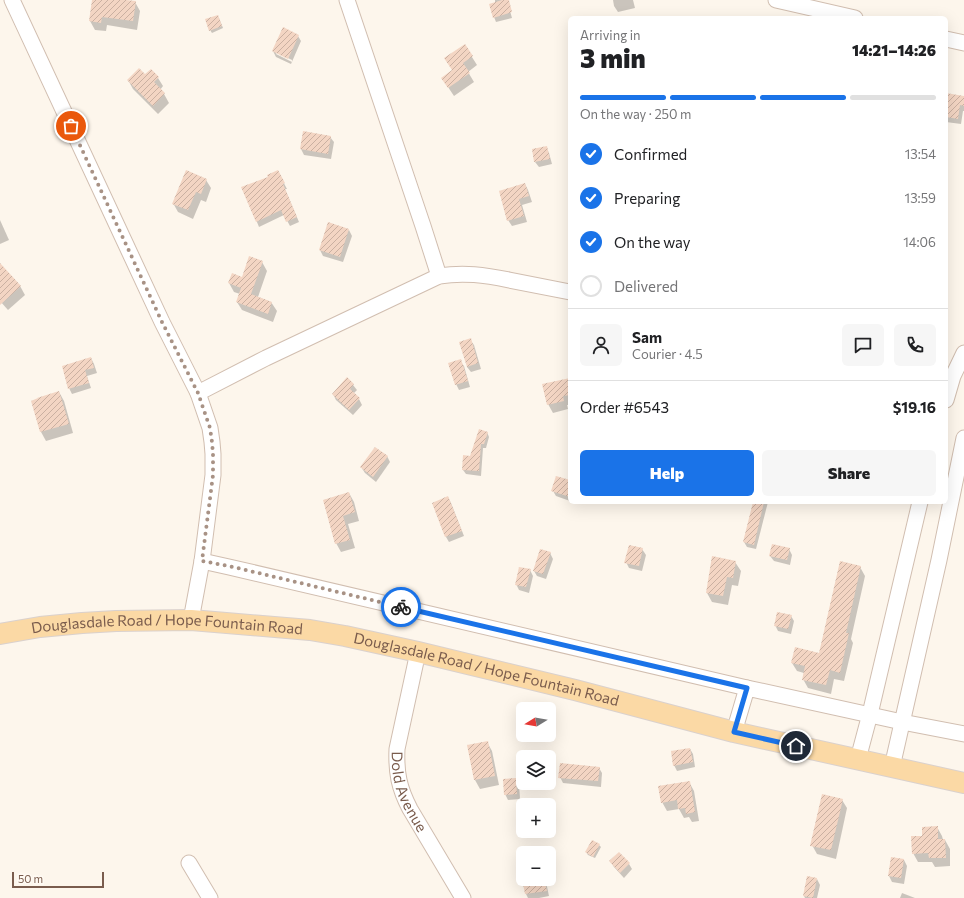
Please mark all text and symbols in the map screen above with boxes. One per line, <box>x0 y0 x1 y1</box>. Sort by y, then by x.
text: Arriving in <box>580 27 640 43</box>
text: 14:21–14:26 <box>852 41 936 59</box>
text: 3 min <box>580 42 646 73</box>
text: On the way · 250 m <box>580 106 691 122</box>
pin <box>54 109 88 143</box>
icon: bag <box>60 115 82 137</box>
icon: check <box>580 143 602 165</box>
text: Confirmed <box>614 145 687 163</box>
text: 13:54 <box>905 146 936 162</box>
icon: check <box>580 187 602 209</box>
text: Preparing <box>614 189 680 207</box>
text: 13:59 <box>905 190 936 206</box>
icon: check <box>580 231 602 253</box>
text: On the way <box>614 233 691 251</box>
text: 14:06 <box>903 234 936 250</box>
text: Delivered <box>614 277 678 295</box>
button: person <box>580 324 622 366</box>
button: chat <box>842 324 884 366</box>
button: phone <box>894 324 936 366</box>
text: Sam <box>632 328 662 346</box>
text: Courier · 4.5 <box>632 346 703 362</box>
text: Order #6543 <box>580 398 669 416</box>
text: $19.16 <box>893 398 936 416</box>
button: Help <box>580 450 754 496</box>
button: Share <box>762 450 936 496</box>
courier <box>381 587 421 627</box>
icon: bike <box>390 596 412 618</box>
street label: Douglasdale Road / Hope Fountain Road <box>30 610 304 637</box>
street label: Douglasdale Road / Hope Fountain Road <box>352 628 621 709</box>
north arrow <box>516 702 556 742</box>
map controls <box>516 702 556 886</box>
pin <box>779 729 813 763</box>
icon: home <box>785 735 807 757</box>
button: layers <box>516 750 556 790</box>
street label: Dold Avenue <box>389 751 432 835</box>
button: + <box>516 798 556 838</box>
button: − <box>516 846 556 886</box>
scale bar <box>12 870 104 889</box>
text: 50 m <box>18 872 43 885</box>

